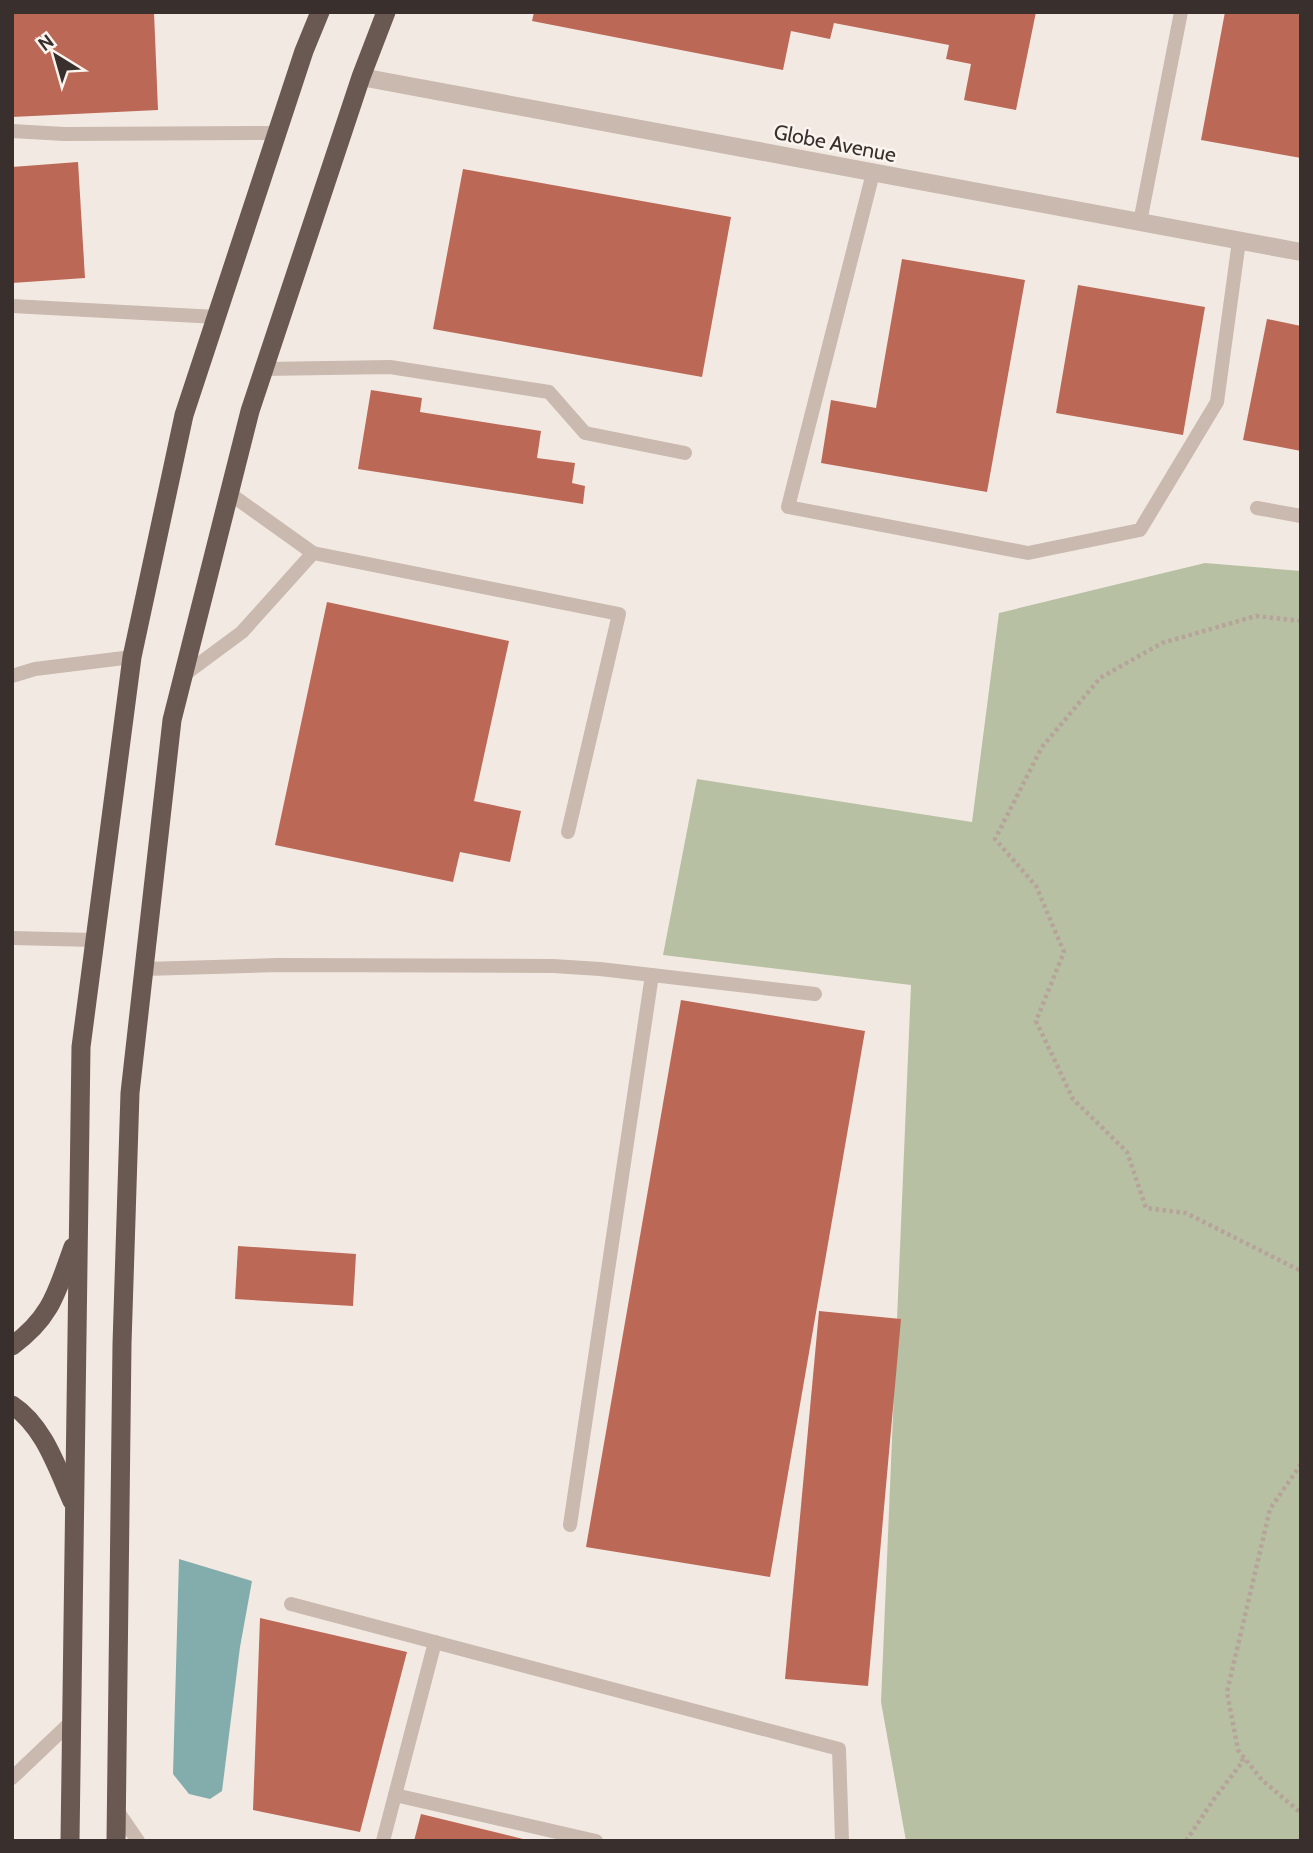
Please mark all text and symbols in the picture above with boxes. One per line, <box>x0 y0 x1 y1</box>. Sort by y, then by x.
north arrow <box>21 21 91 91</box>
text: N <box>34 30 58 56</box>
street label: Globe Avenue <box>772 119 899 167</box>

